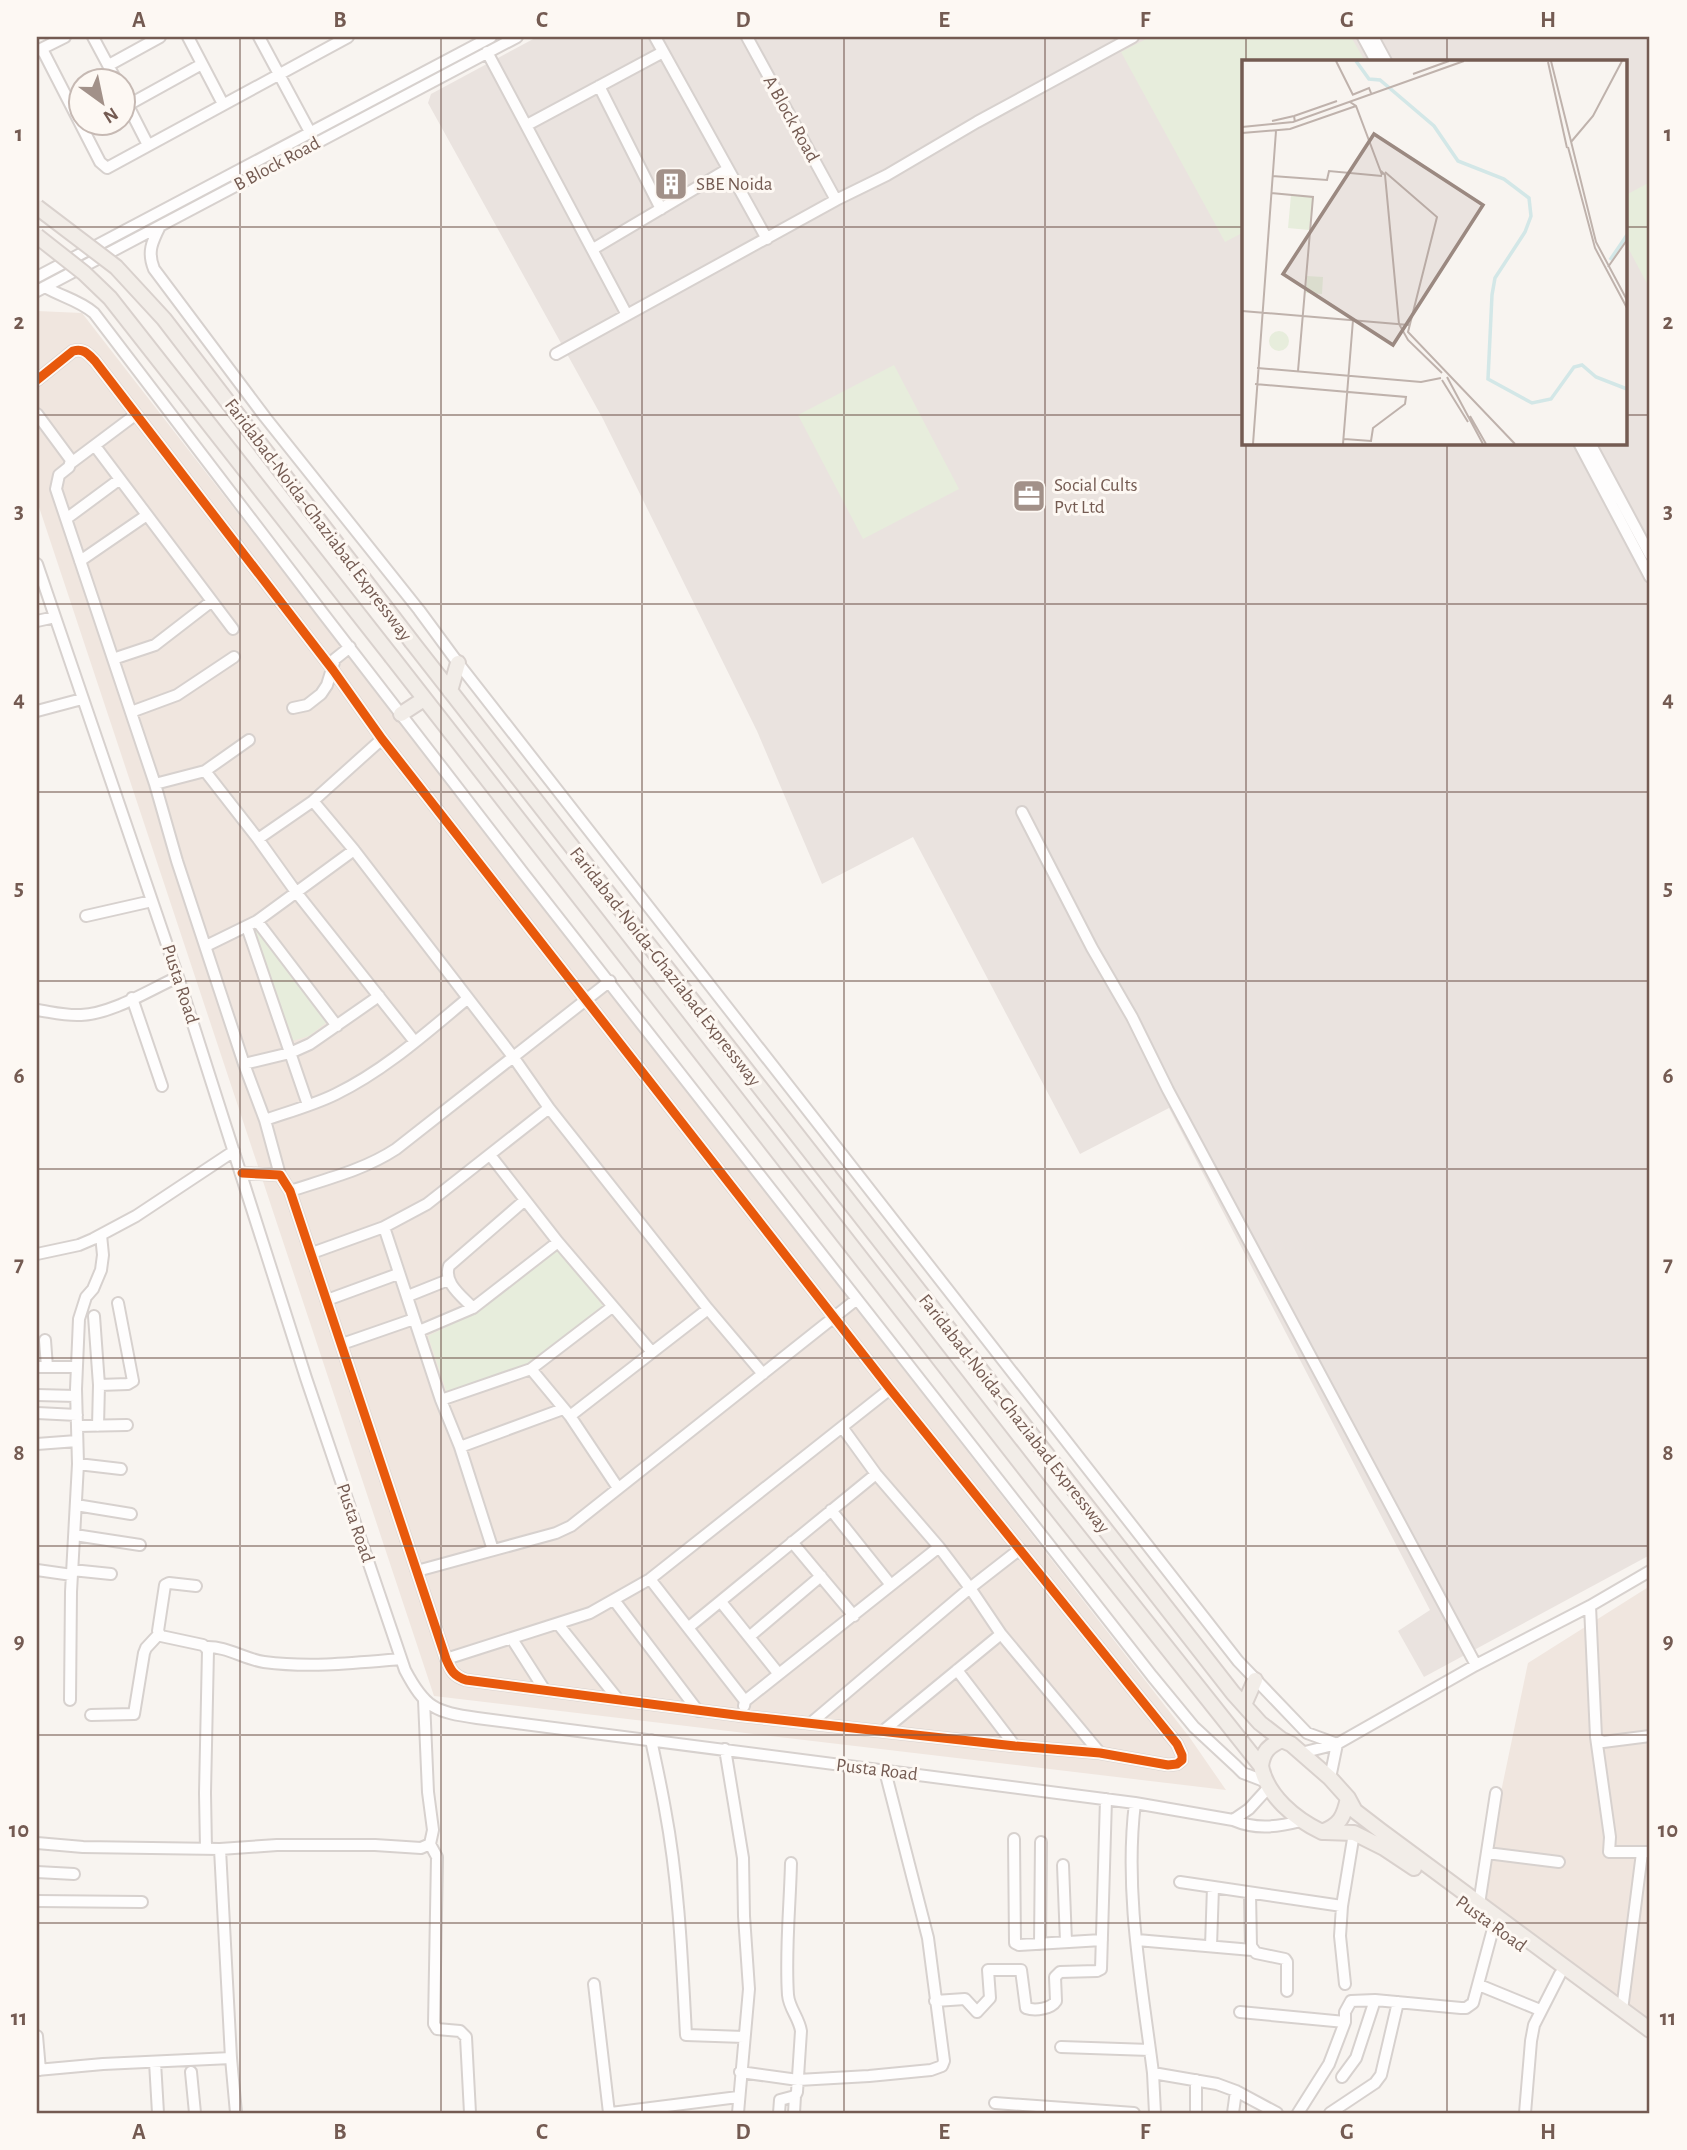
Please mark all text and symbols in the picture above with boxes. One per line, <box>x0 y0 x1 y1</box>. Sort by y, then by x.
text: A <box>132 9 146 32</box>
text: B <box>333 9 347 32</box>
text: C <box>536 9 548 32</box>
text: D <box>735 9 751 32</box>
text: E <box>938 9 950 32</box>
text: F <box>1140 9 1151 32</box>
text: G <box>1340 9 1354 32</box>
text: H <box>1540 9 1556 32</box>
inset map <box>1242 60 1628 444</box>
north arrow <box>66 66 136 136</box>
street label: A Block Road <box>760 73 822 165</box>
text: N <box>100 103 121 127</box>
text: 1 <box>15 123 23 146</box>
text: 1 <box>1664 123 1672 146</box>
street label: B Block Road <box>231 133 323 195</box>
building icon: SBE Noida <box>652 165 690 203</box>
place label: SBE Noida <box>696 175 773 194</box>
text: 2 <box>14 311 25 334</box>
text: 2 <box>1663 311 1674 334</box>
street label: Faridabad-Noida-Ghaziabad Expressway <box>221 395 415 645</box>
place label: Social Cults Pvt Ltd <box>1054 476 1138 517</box>
office icon: Social Cults Pvt Ltd <box>1010 477 1048 515</box>
text: 3 <box>14 500 24 523</box>
text: 3 <box>1663 500 1673 523</box>
text: 4 <box>13 688 25 711</box>
text: 4 <box>1662 688 1674 711</box>
street label: Faridabad-Noida-Ghaziabad Expressway <box>566 844 764 1090</box>
text: 5 <box>14 877 24 900</box>
text: 5 <box>1663 877 1673 900</box>
street label: Pusta Road <box>158 942 202 1026</box>
text: 6 <box>13 1065 25 1088</box>
text: 6 <box>1662 1065 1674 1088</box>
text: 7 <box>14 1253 24 1276</box>
text: 7 <box>1663 1253 1673 1276</box>
street label: Faridabad-Noida-Ghaziabad Expressway <box>915 1291 1113 1537</box>
text: 8 <box>13 1442 25 1465</box>
text: 8 <box>1662 1442 1674 1465</box>
street label: Pusta Road <box>333 1481 377 1565</box>
text: 9 <box>13 1630 25 1653</box>
text: 9 <box>1662 1630 1674 1653</box>
street label: Pusta Road <box>835 1756 919 1784</box>
text: 10 <box>9 1819 29 1842</box>
text: 10 <box>1658 1819 1678 1842</box>
street label: Pusta Road <box>1452 1892 1530 1956</box>
text: 11 <box>11 2007 27 2030</box>
text: 11 <box>1660 2007 1676 2030</box>
text: A <box>132 2121 146 2144</box>
text: B <box>333 2121 347 2144</box>
text: C <box>536 2121 548 2144</box>
text: D <box>735 2121 751 2144</box>
text: E <box>938 2121 950 2144</box>
text: F <box>1140 2121 1151 2144</box>
text: G <box>1340 2121 1354 2144</box>
text: H <box>1540 2121 1556 2144</box>

